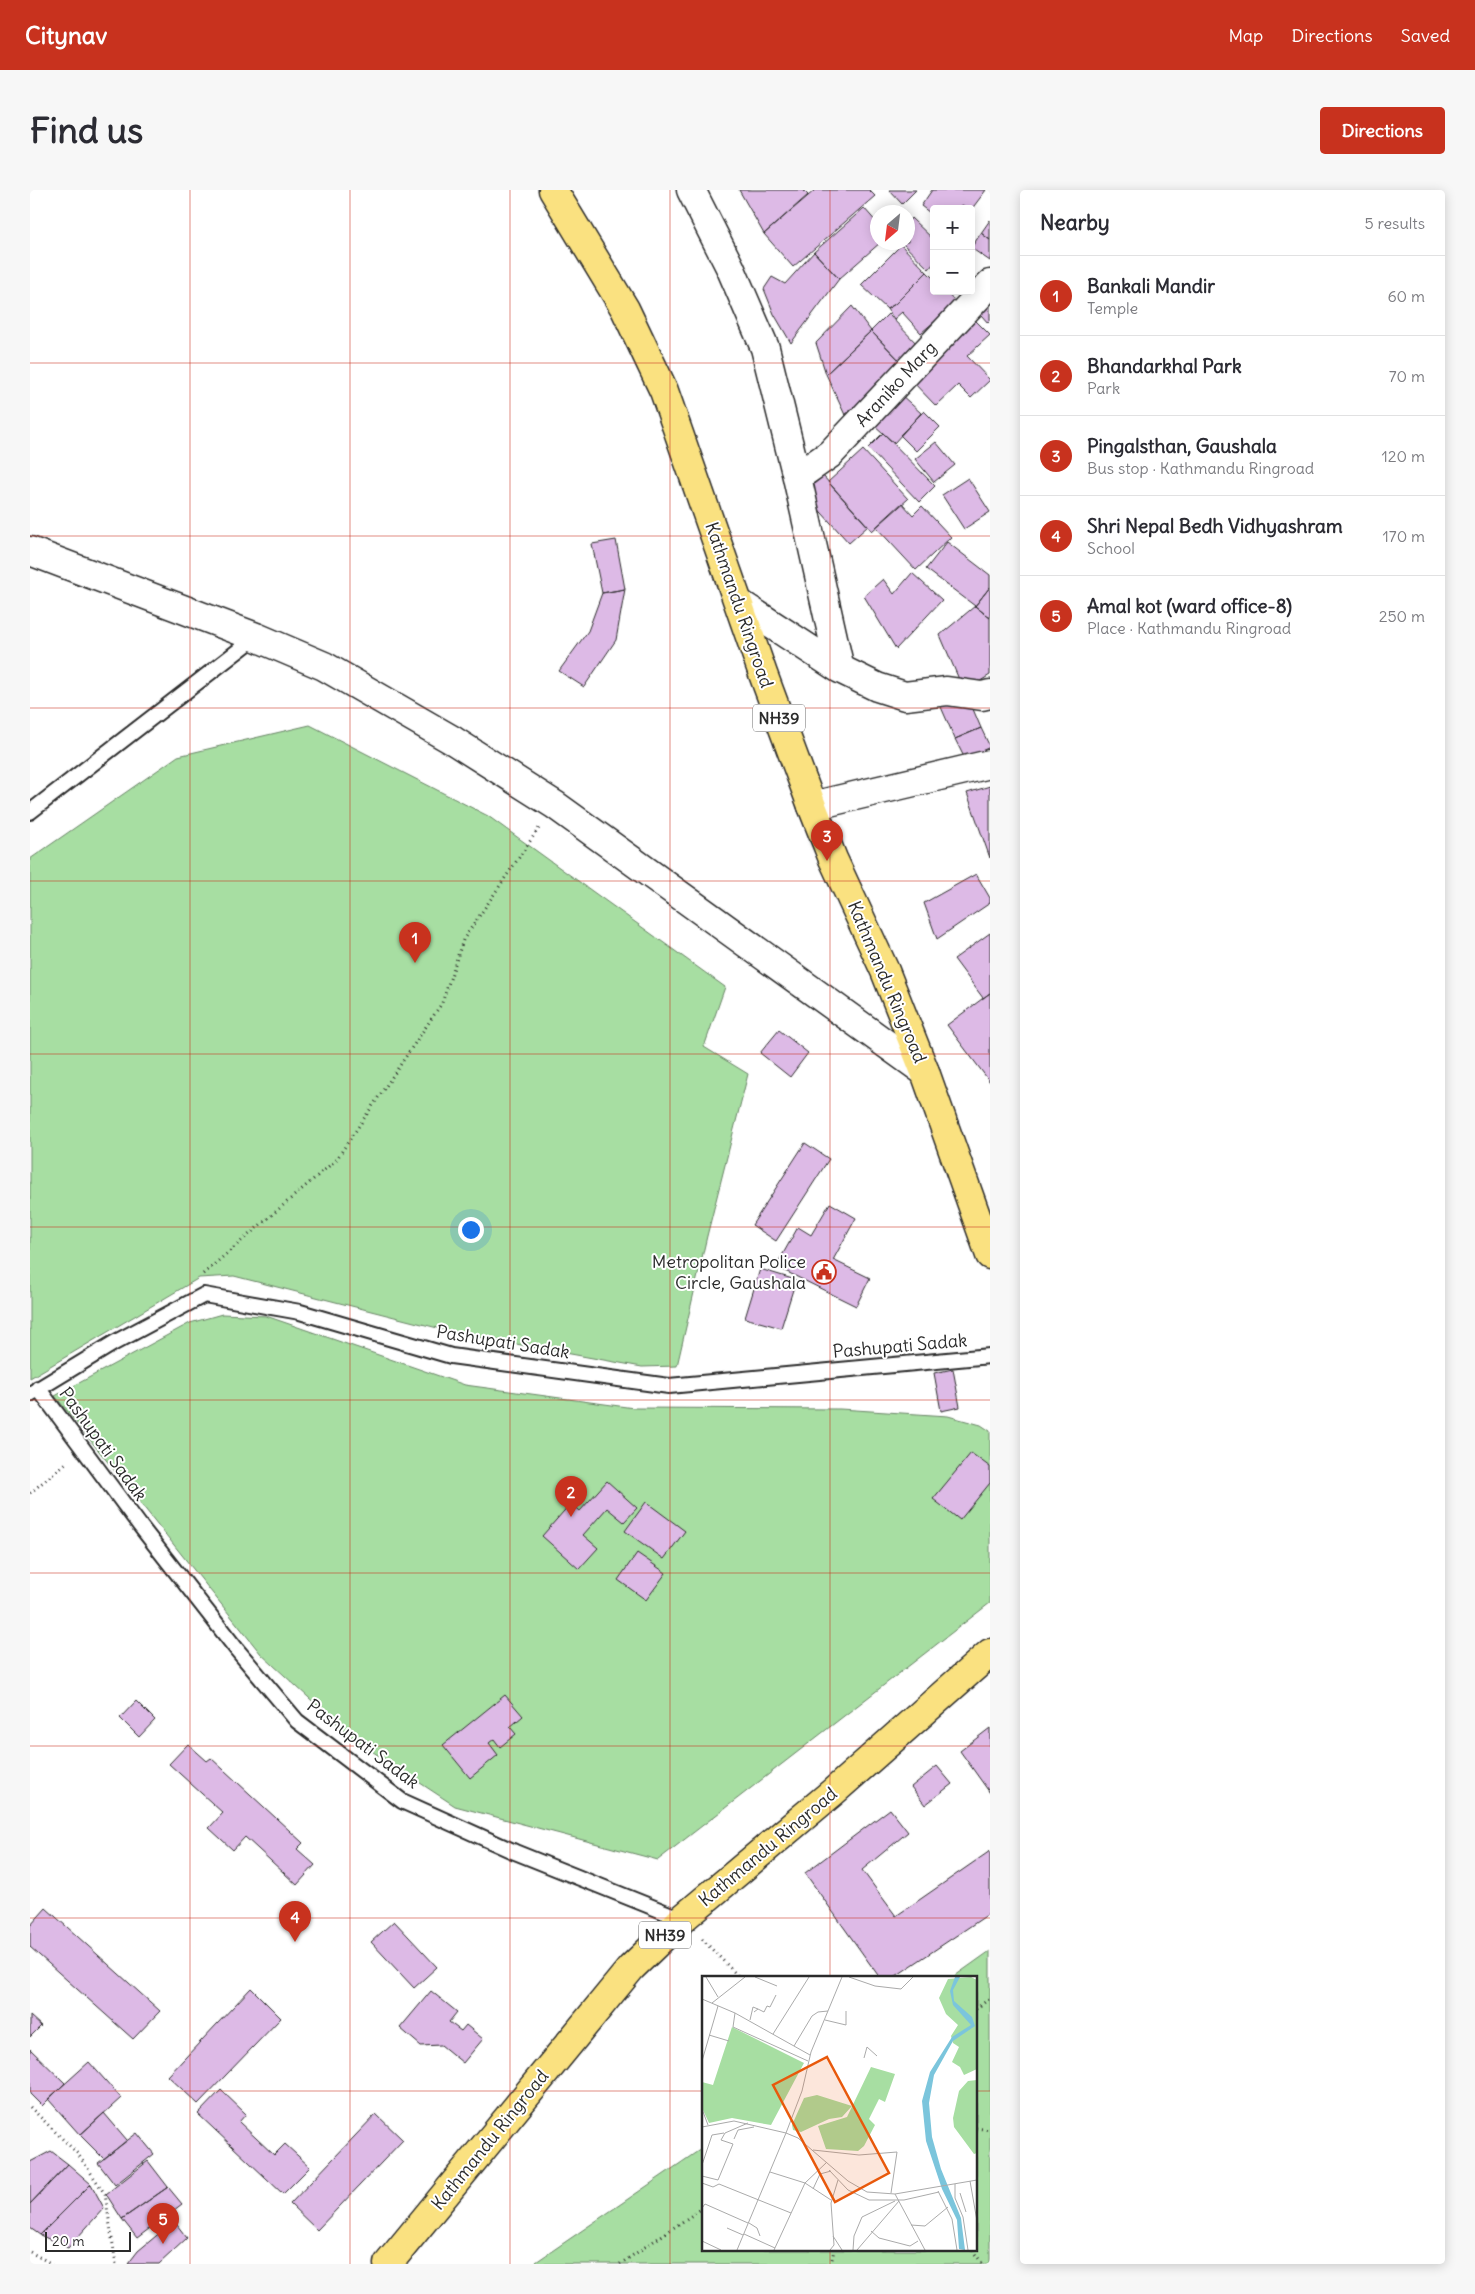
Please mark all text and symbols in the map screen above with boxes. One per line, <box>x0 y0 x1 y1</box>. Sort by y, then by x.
text: Citynav <box>25 20 107 50</box>
text: Map <box>1228 24 1263 47</box>
text: Directions <box>1291 24 1373 47</box>
text: Saved <box>1401 24 1450 47</box>
button: Directions <box>1320 107 1445 154</box>
text: Find us <box>30 108 143 152</box>
north arrow <box>870 205 915 250</box>
map controls <box>930 205 975 295</box>
button: + <box>930 205 975 250</box>
text: Nearby <box>1040 209 1110 236</box>
text: 5 results <box>1364 213 1425 233</box>
button: − <box>930 250 975 295</box>
text: Bankali Mandir <box>1087 274 1215 298</box>
text: 1 <box>1053 286 1059 306</box>
text: 60 m <box>1387 286 1425 306</box>
text: Temple <box>1087 298 1138 318</box>
street label: Araniko Marg <box>850 336 941 431</box>
text: Bhandarkhal Park <box>1087 354 1242 378</box>
text: 2 <box>1052 366 1060 386</box>
text: 70 m <box>1389 366 1425 386</box>
text: Park <box>1087 378 1120 398</box>
text: Pingalsthan, Gaushala <box>1087 434 1277 458</box>
text: 3 <box>1051 446 1061 466</box>
text: 120 m <box>1382 446 1425 466</box>
text: Bus stop · Kathmandu Ringroad <box>1087 458 1314 478</box>
text: Shri Nepal Bedh Vidhyashram <box>1087 514 1343 538</box>
street label: Kathmandu Ringroad <box>700 519 779 691</box>
text: 4 <box>1051 526 1061 546</box>
text: 170 m <box>1382 526 1425 546</box>
text: School <box>1087 538 1135 558</box>
text: Amal kot (ward office-8) <box>1087 594 1292 618</box>
text: 5 <box>1051 606 1061 626</box>
text: 250 m <box>1379 606 1425 626</box>
text: Place · Kathmandu Ringroad <box>1087 618 1291 638</box>
road number: NH39 <box>753 704 805 732</box>
pin: 3 <box>811 820 843 861</box>
street label: Kathmandu Ringroad <box>843 897 932 1067</box>
pin: 1 <box>399 922 431 963</box>
your location <box>458 1217 484 1243</box>
place label: Metropolitan Police Circle, Gaushala <box>652 1250 806 1294</box>
public building icon: Metropolitan Police Circle, Gaushala <box>811 1259 837 1285</box>
street label: Pashupati Sadak <box>435 1320 571 1363</box>
street label: Pashupati Sadak <box>832 1328 968 1363</box>
street label: Pashupati Sadak <box>54 1382 152 1505</box>
pin: 2 <box>555 1476 587 1517</box>
street label: Pashupati Sadak <box>303 1694 424 1793</box>
street label: Kathmandu Ringroad <box>694 1782 842 1911</box>
pin: 4 <box>279 1901 311 1942</box>
road number: NH39 <box>639 1922 691 1948</box>
inset map <box>702 1976 978 2252</box>
street label: Kathmandu Ringroad <box>426 2065 553 2214</box>
pin: 5 <box>147 2203 179 2244</box>
scale bar <box>45 2229 131 2252</box>
text: 20 m <box>52 2232 85 2250</box>

